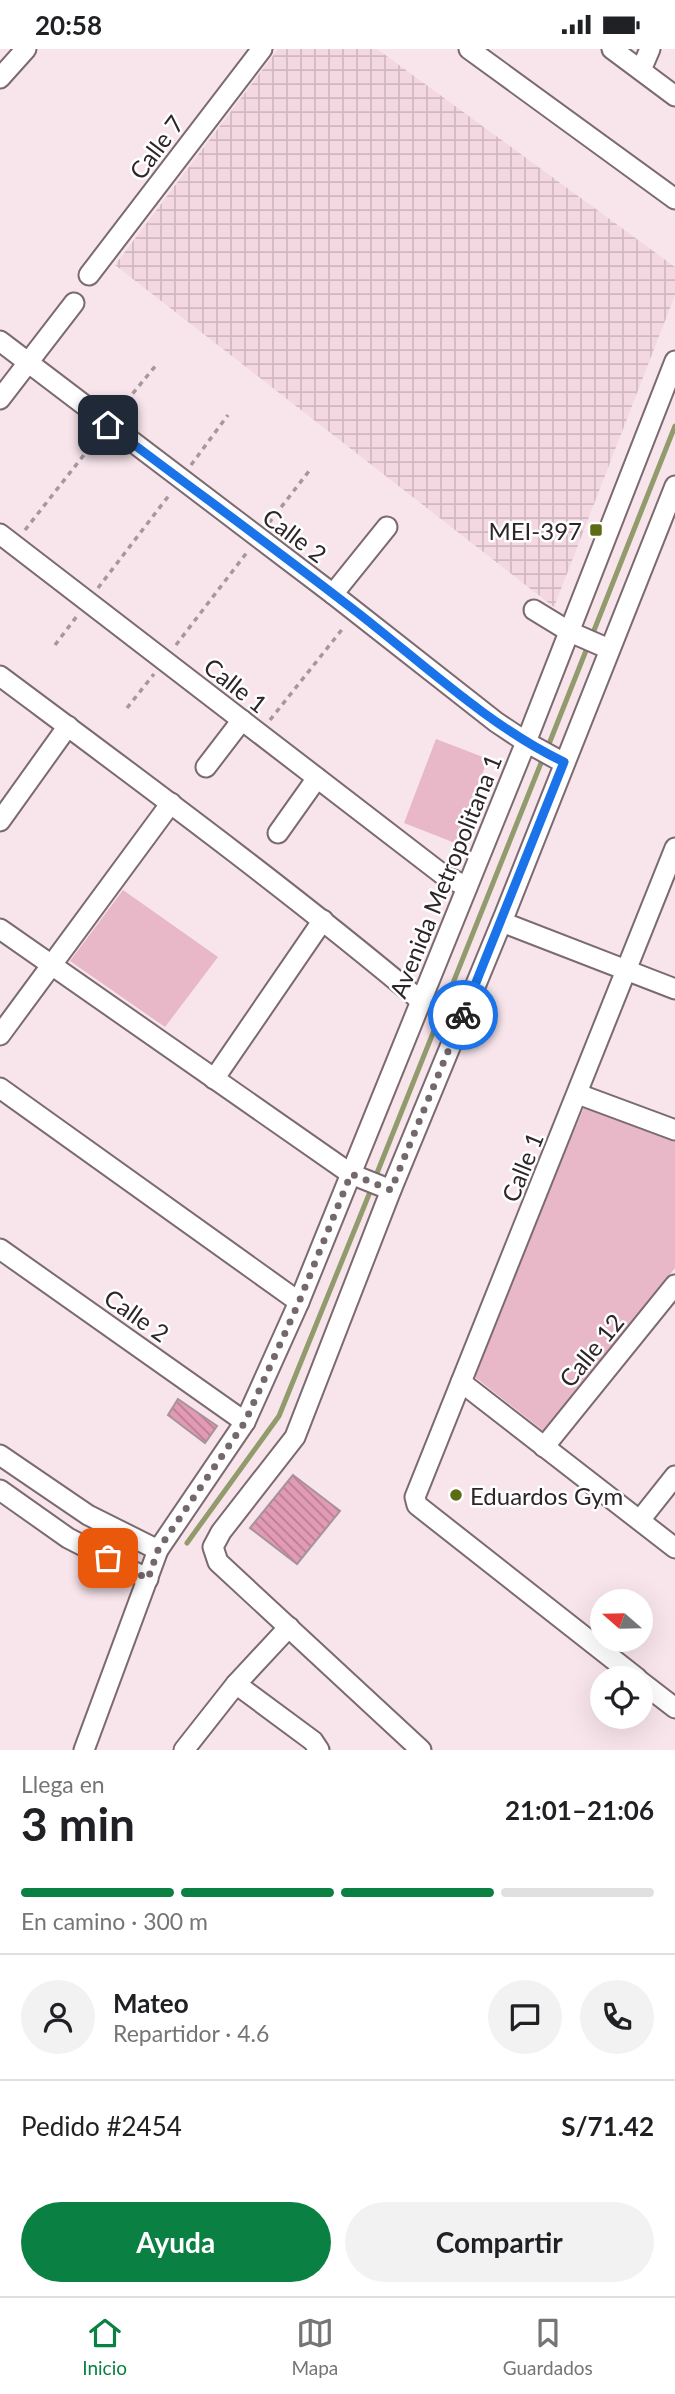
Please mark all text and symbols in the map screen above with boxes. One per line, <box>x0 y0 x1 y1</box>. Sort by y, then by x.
text: 20:58 <box>35 9 102 41</box>
street label: Calle 7 <box>123 110 189 184</box>
pin <box>78 395 138 455</box>
icon: home <box>89 406 127 444</box>
street label: Calle 2 <box>258 502 332 568</box>
place label: MEI-397 <box>488 516 582 545</box>
marker: MEI-397 <box>588 522 604 538</box>
street label: Calle 1 <box>199 651 273 719</box>
street label: Avenida Metropolitana 1 <box>383 750 507 1002</box>
courier <box>428 980 498 1050</box>
icon: bike <box>444 996 482 1034</box>
street label: Calle 1 <box>495 1128 549 1206</box>
street label: Calle 2 <box>99 1282 175 1348</box>
street label: Calle 12 <box>553 1307 629 1393</box>
place label: Eduardos Gym <box>470 1481 623 1510</box>
marker: Eduardos Gym <box>448 1487 464 1503</box>
pin <box>78 1528 138 1588</box>
icon: bag <box>89 1539 127 1577</box>
north arrow <box>590 1589 653 1652</box>
map controls <box>590 1589 653 1729</box>
button: locate <box>590 1666 653 1729</box>
text: Llega en <box>21 1770 105 1798</box>
text: 21:01–21:06 <box>505 1794 654 1826</box>
text: 3 min <box>21 1796 135 1851</box>
text: En camino · 300 m <box>21 1907 208 1935</box>
button: person <box>21 1980 95 2054</box>
button: chat <box>488 1980 562 2054</box>
button: phone <box>580 1980 654 2054</box>
text: Mateo <box>113 1987 189 2019</box>
text: Repartidor · 4.6 <box>113 2019 269 2047</box>
text: Pedido #2454 <box>21 2110 182 2142</box>
text: S/71.42 <box>561 2110 654 2142</box>
button: Ayuda <box>21 2202 331 2282</box>
button: Compartir <box>345 2202 654 2282</box>
tab: Inicio <box>82 2314 127 2379</box>
tab: Mapa <box>291 2314 338 2379</box>
tab: Guardados <box>503 2314 593 2379</box>

